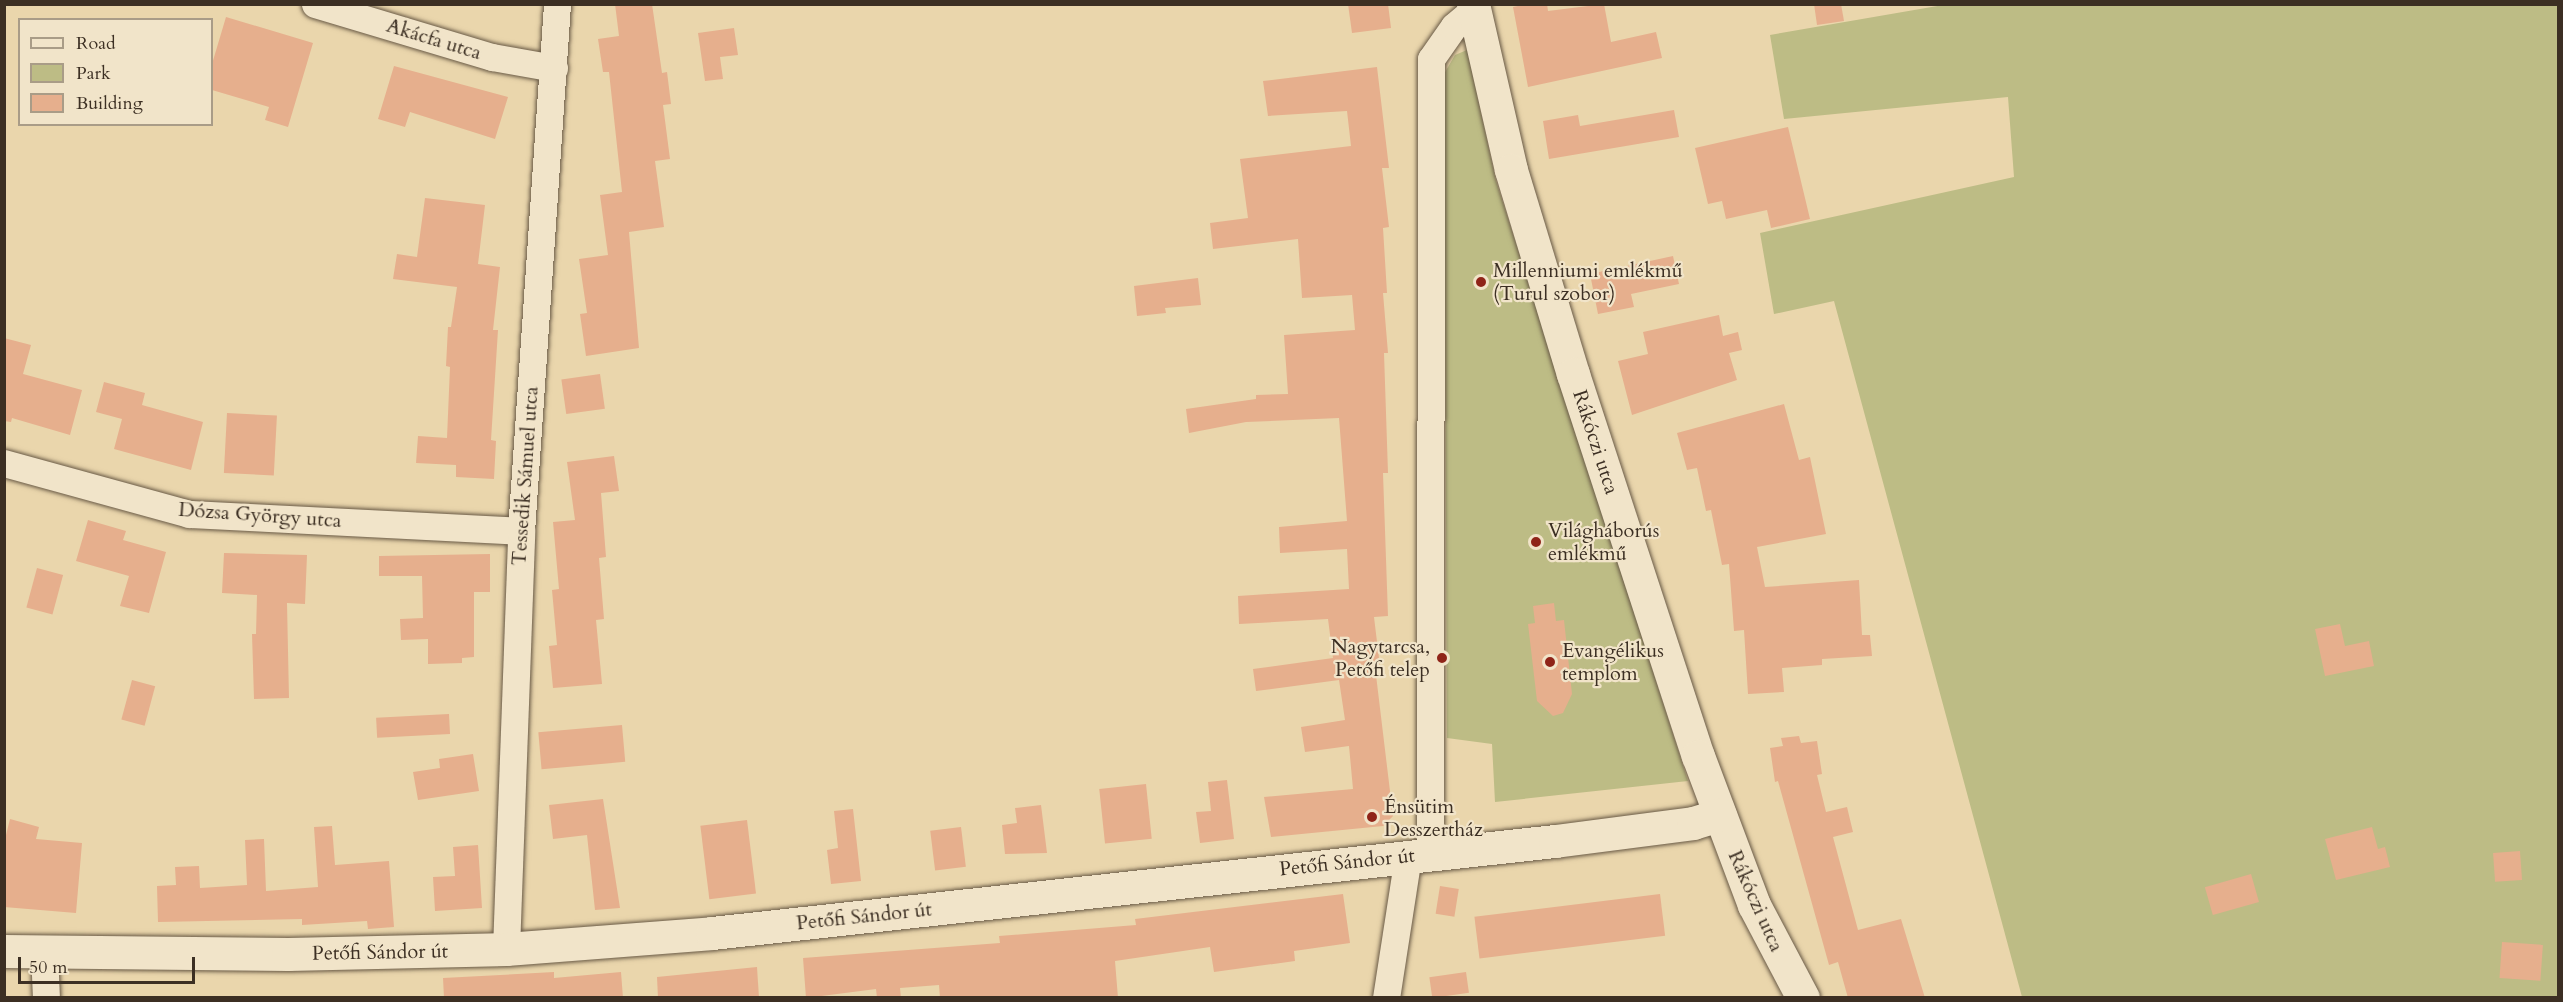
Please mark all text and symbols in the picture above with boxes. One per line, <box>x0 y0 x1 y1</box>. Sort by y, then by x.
street label: Akácfa utca <box>384 13 484 65</box>
legend <box>18 18 213 126</box>
text: Road <box>76 31 116 56</box>
text: Park <box>76 61 111 86</box>
text: Building <box>76 91 143 116</box>
place label: Millenniumi emlékmű (Turul szobor) <box>1493 258 1683 305</box>
marker: Millenniumi emlékmű (Turul szobor) <box>1474 275 1488 289</box>
street label: Tessedik Sámuel utca <box>507 386 543 566</box>
street label: Rákóczi utca <box>1568 387 1624 497</box>
street label: Dózsa György utca <box>178 497 342 533</box>
place label: Világháborús emlékmű <box>1548 518 1659 565</box>
marker: Világháborús emlékmű <box>1529 535 1543 549</box>
place label: Nagytarcsa, Petőfi telep <box>1331 634 1430 681</box>
place label: Evangélikus templom <box>1562 638 1664 685</box>
marker: Nagytarcsa, Petőfi telep <box>1435 651 1449 665</box>
marker: Evangélikus templom <box>1543 655 1557 669</box>
place label: Énsütim Desszertház <box>1384 794 1483 841</box>
marker: Énsütim Desszertház <box>1365 810 1379 824</box>
street label: Petőfi Sándor út <box>1278 843 1416 881</box>
street label: Rákóczi utca <box>1723 847 1789 955</box>
street label: Petőfi Sándor út <box>795 897 933 935</box>
street label: Petőfi Sándor út <box>312 939 448 965</box>
scale bar <box>21 945 198 983</box>
text: 50 m <box>29 955 68 980</box>

